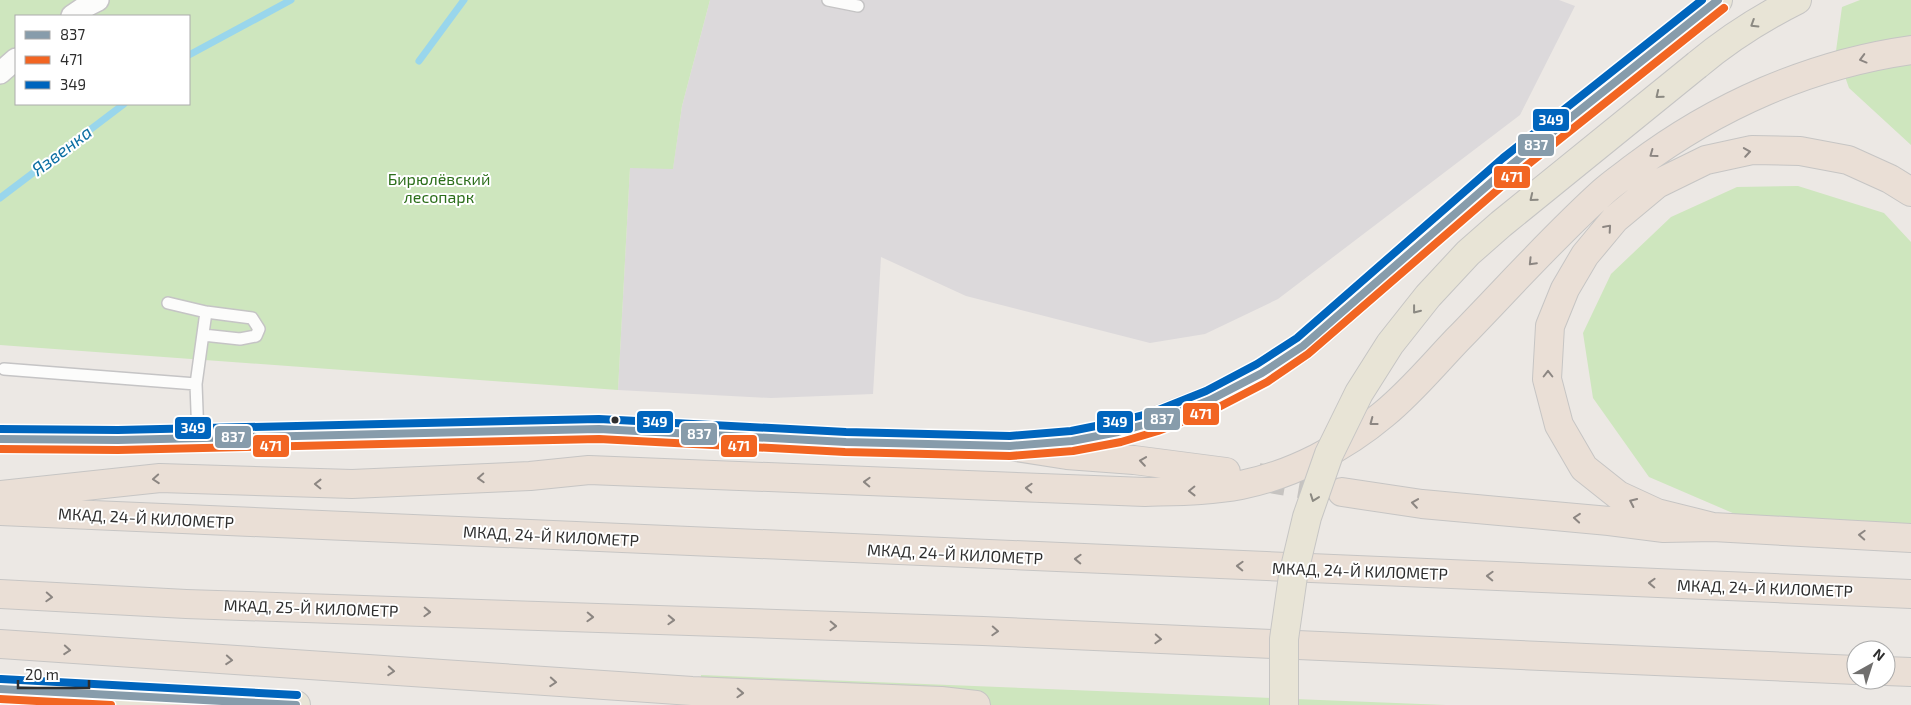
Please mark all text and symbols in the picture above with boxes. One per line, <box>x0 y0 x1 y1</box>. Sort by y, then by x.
legend <box>15 15 190 105</box>
one-way arrow <box>1751 17 1760 27</box>
text: 837 <box>60 25 85 43</box>
text: 471 <box>60 50 83 68</box>
one-way arrow <box>1859 53 1868 64</box>
text: 349 <box>60 75 86 93</box>
one-way arrow <box>1656 90 1665 99</box>
line badge: 349 <box>1532 108 1570 132</box>
text: 349 <box>1538 111 1564 128</box>
water label: Язвенка <box>27 120 96 180</box>
line badge: 837 <box>1517 133 1555 157</box>
text: 837 <box>1524 136 1549 153</box>
one-way arrow <box>1743 147 1752 157</box>
one-way arrow <box>1649 148 1659 157</box>
line badge: 471 <box>1493 165 1531 189</box>
text: 471 <box>1501 168 1523 185</box>
park label: Бирюлёвский лесопарк <box>388 169 490 206</box>
one-way arrow <box>1530 192 1539 200</box>
one-way arrow <box>1602 224 1611 233</box>
one-way arrow <box>1529 256 1538 265</box>
one-way arrow <box>1414 304 1422 313</box>
one-way arrow <box>1543 369 1553 377</box>
line badge: 471 <box>1182 402 1220 426</box>
text: 471 <box>1190 405 1212 422</box>
line badge: 837 <box>1143 407 1181 431</box>
line badge: 349 <box>636 410 674 434</box>
line badge: 349 <box>1096 410 1134 434</box>
text: 837 <box>1150 410 1175 427</box>
text: 349 <box>642 413 668 430</box>
text: 349 <box>1102 413 1128 430</box>
unlabelled marker <box>610 415 620 425</box>
line badge: 349 <box>174 416 212 440</box>
one-way arrow <box>1370 417 1379 425</box>
text: 349 <box>180 419 206 436</box>
line badge: 837 <box>680 422 718 446</box>
line badge: 837 <box>214 425 252 449</box>
text: 837 <box>687 425 712 442</box>
text: 837 <box>221 428 246 445</box>
line badge: 471 <box>252 434 290 458</box>
line badge: 471 <box>720 434 758 458</box>
text: 471 <box>260 437 282 454</box>
text: 471 <box>728 437 750 454</box>
one-way arrow <box>1139 456 1147 467</box>
one-way arrow <box>152 473 160 484</box>
one-way arrow <box>477 473 484 483</box>
one-way arrow <box>863 476 871 487</box>
one-way arrow <box>314 479 322 489</box>
one-way arrow <box>1025 483 1033 494</box>
one-way arrow <box>1187 486 1195 496</box>
one-way arrow <box>1310 493 1320 501</box>
one-way arrow <box>1411 498 1420 508</box>
one-way arrow <box>1629 498 1638 508</box>
street label: МКАД, 24-Й КИЛОМЕТР <box>58 503 234 532</box>
one-way arrow <box>1573 513 1581 524</box>
street label: МКАД, 24-Й КИЛОМЕТР <box>463 521 639 550</box>
one-way arrow <box>1858 530 1866 541</box>
street label: МКАД, 24-Й КИЛОМЕТР <box>867 539 1043 568</box>
one-way arrow <box>1074 554 1082 564</box>
street label: МКАД, 24-Й КИЛОМЕТР <box>1272 558 1448 583</box>
one-way arrow <box>1236 560 1244 571</box>
one-way arrow <box>1486 571 1494 582</box>
street label: МКАД, 24-Й КИЛОМЕТР <box>1677 575 1853 600</box>
one-way arrow <box>1648 578 1656 589</box>
one-way arrow <box>45 591 53 602</box>
street label: МКАД, 25-Й КИЛОМЕТР <box>223 595 399 620</box>
one-way arrow <box>424 607 432 617</box>
one-way arrow <box>586 612 594 623</box>
one-way arrow <box>667 615 675 625</box>
one-way arrow <box>829 620 837 631</box>
one-way arrow <box>992 626 1000 637</box>
one-way arrow <box>1154 633 1162 644</box>
north arrow <box>1846 640 1896 690</box>
one-way arrow <box>63 644 71 655</box>
text: N <box>1870 645 1889 664</box>
one-way arrow <box>225 655 233 666</box>
scale bar <box>18 658 89 690</box>
text: 20 m <box>25 665 59 683</box>
one-way arrow <box>387 665 395 676</box>
one-way arrow <box>550 676 558 687</box>
one-way arrow <box>737 687 745 698</box>

